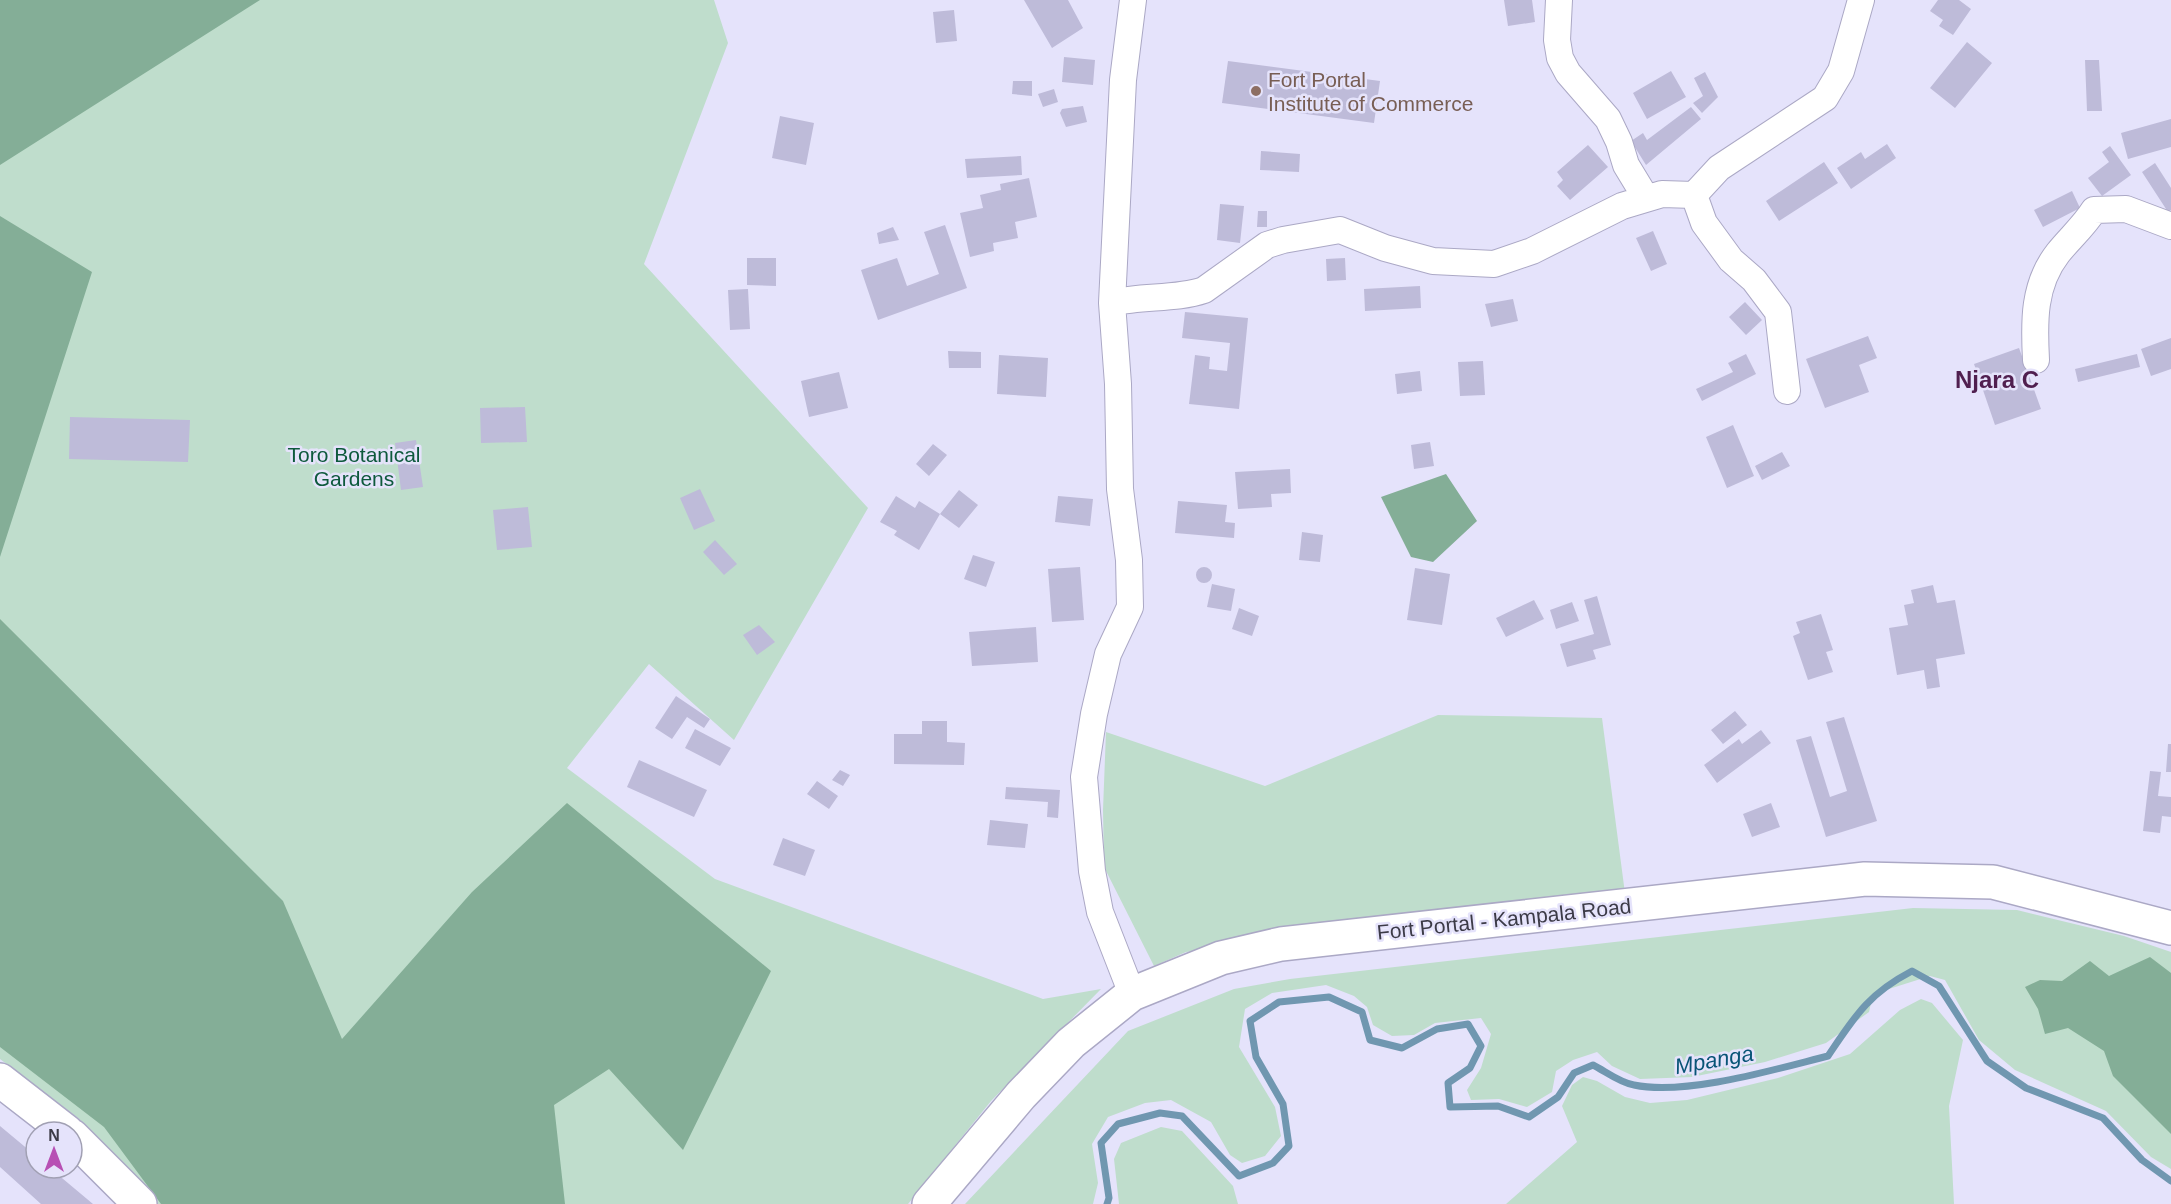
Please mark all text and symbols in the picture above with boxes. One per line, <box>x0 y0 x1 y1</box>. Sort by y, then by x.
place label: Fort Portal Institute of Commerce <box>1268 68 1473 115</box>
marker: Fort Portal Institute of Commerce <box>1249 84 1263 98</box>
district label: Njara C <box>1955 366 2039 393</box>
park label: Toro Botanical Gardens <box>287 443 421 490</box>
street label: Fort Portal - Kampala Road <box>1376 894 1632 944</box>
water label: Mpanga <box>1673 1041 1755 1079</box>
north arrow <box>24 1120 84 1180</box>
text: N <box>48 1127 60 1144</box>

